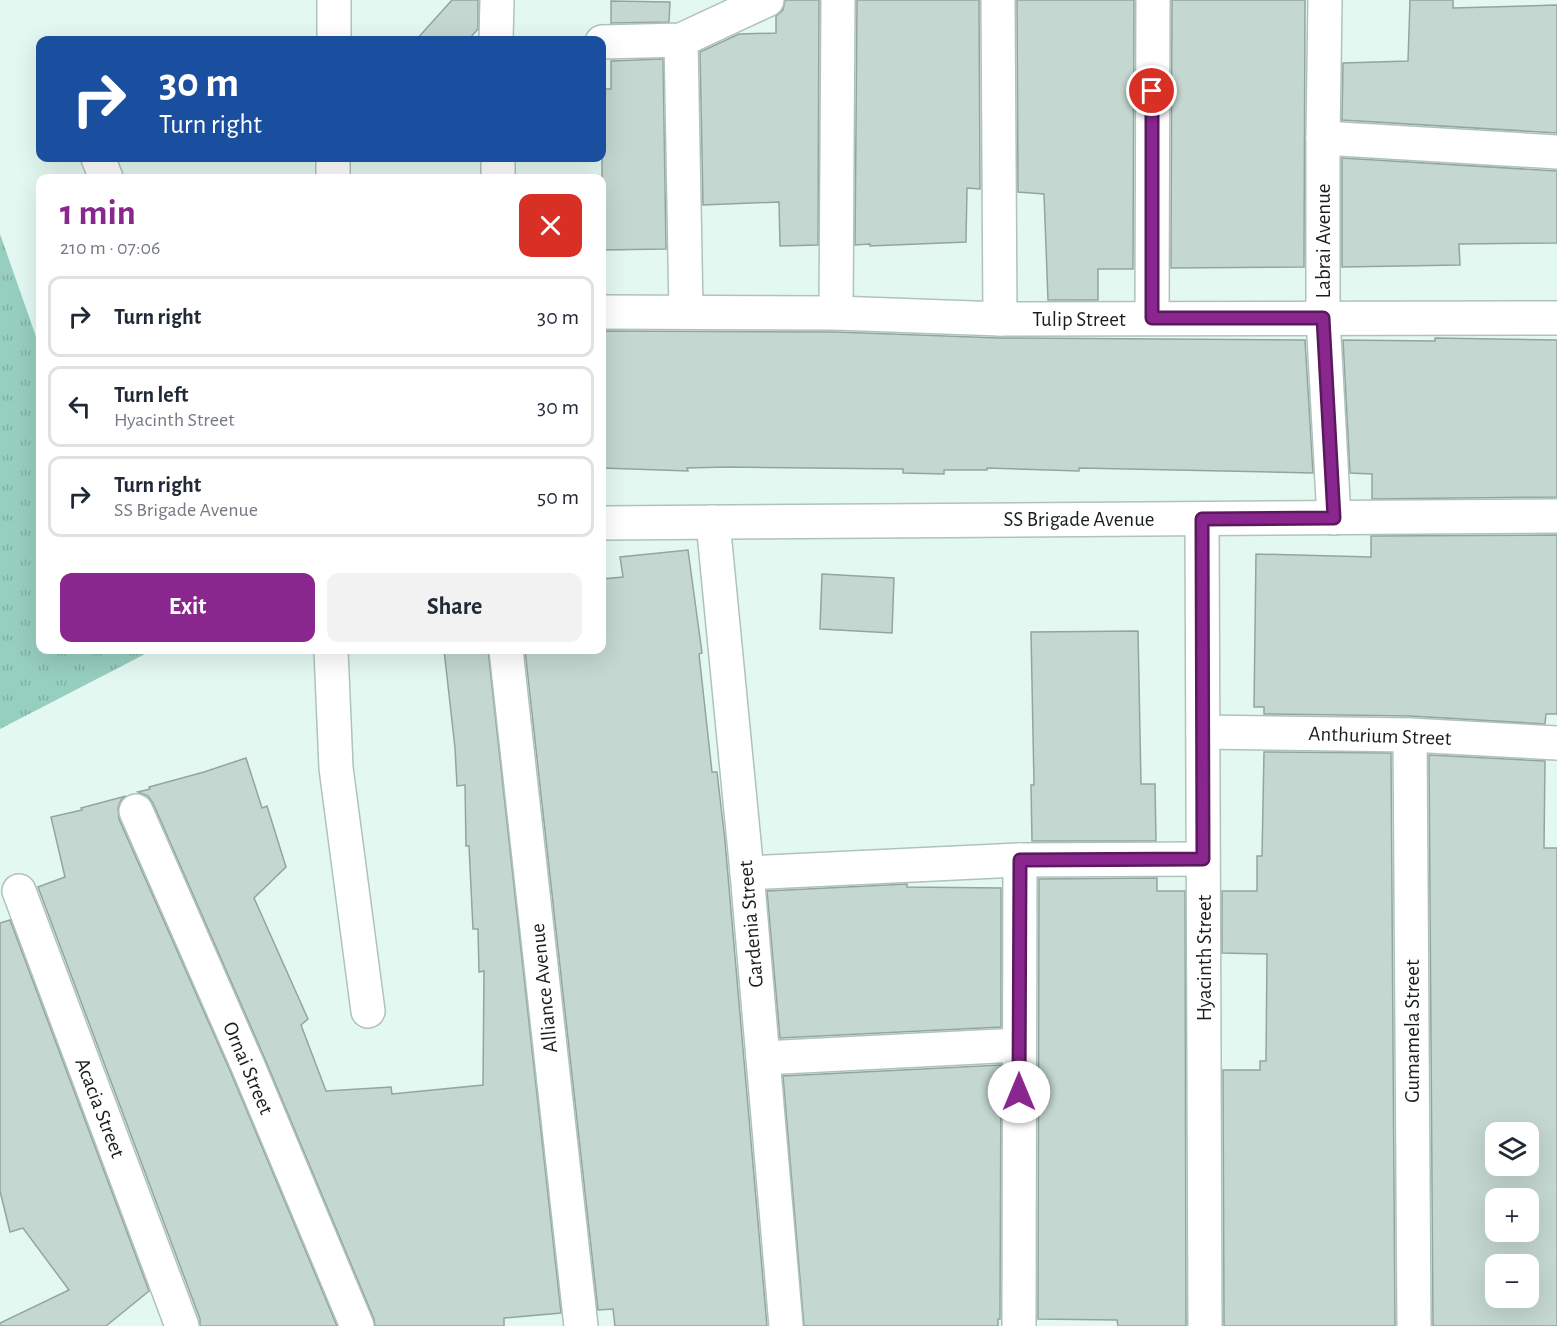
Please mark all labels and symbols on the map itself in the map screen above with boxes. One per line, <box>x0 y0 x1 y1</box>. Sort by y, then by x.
pin <box>1126 65 1177 116</box>
street label: Labrai Avenue <box>1313 183 1334 299</box>
street label: Tulip Street <box>1032 309 1126 330</box>
street label: SS Brigade Avenue <box>1003 509 1155 530</box>
street label: Anthurium Street <box>1308 723 1452 749</box>
street label: Gardenia Street <box>735 859 767 989</box>
street label: Hyacinth Street <box>1194 894 1215 1021</box>
street label: Alliance Avenue <box>527 922 561 1054</box>
street label: Gumamela Street <box>1402 959 1423 1103</box>
street label: Ornai Street <box>219 1018 277 1118</box>
street label: Acacia Street <box>71 1055 129 1161</box>
position arrow <box>987 1060 1051 1124</box>

